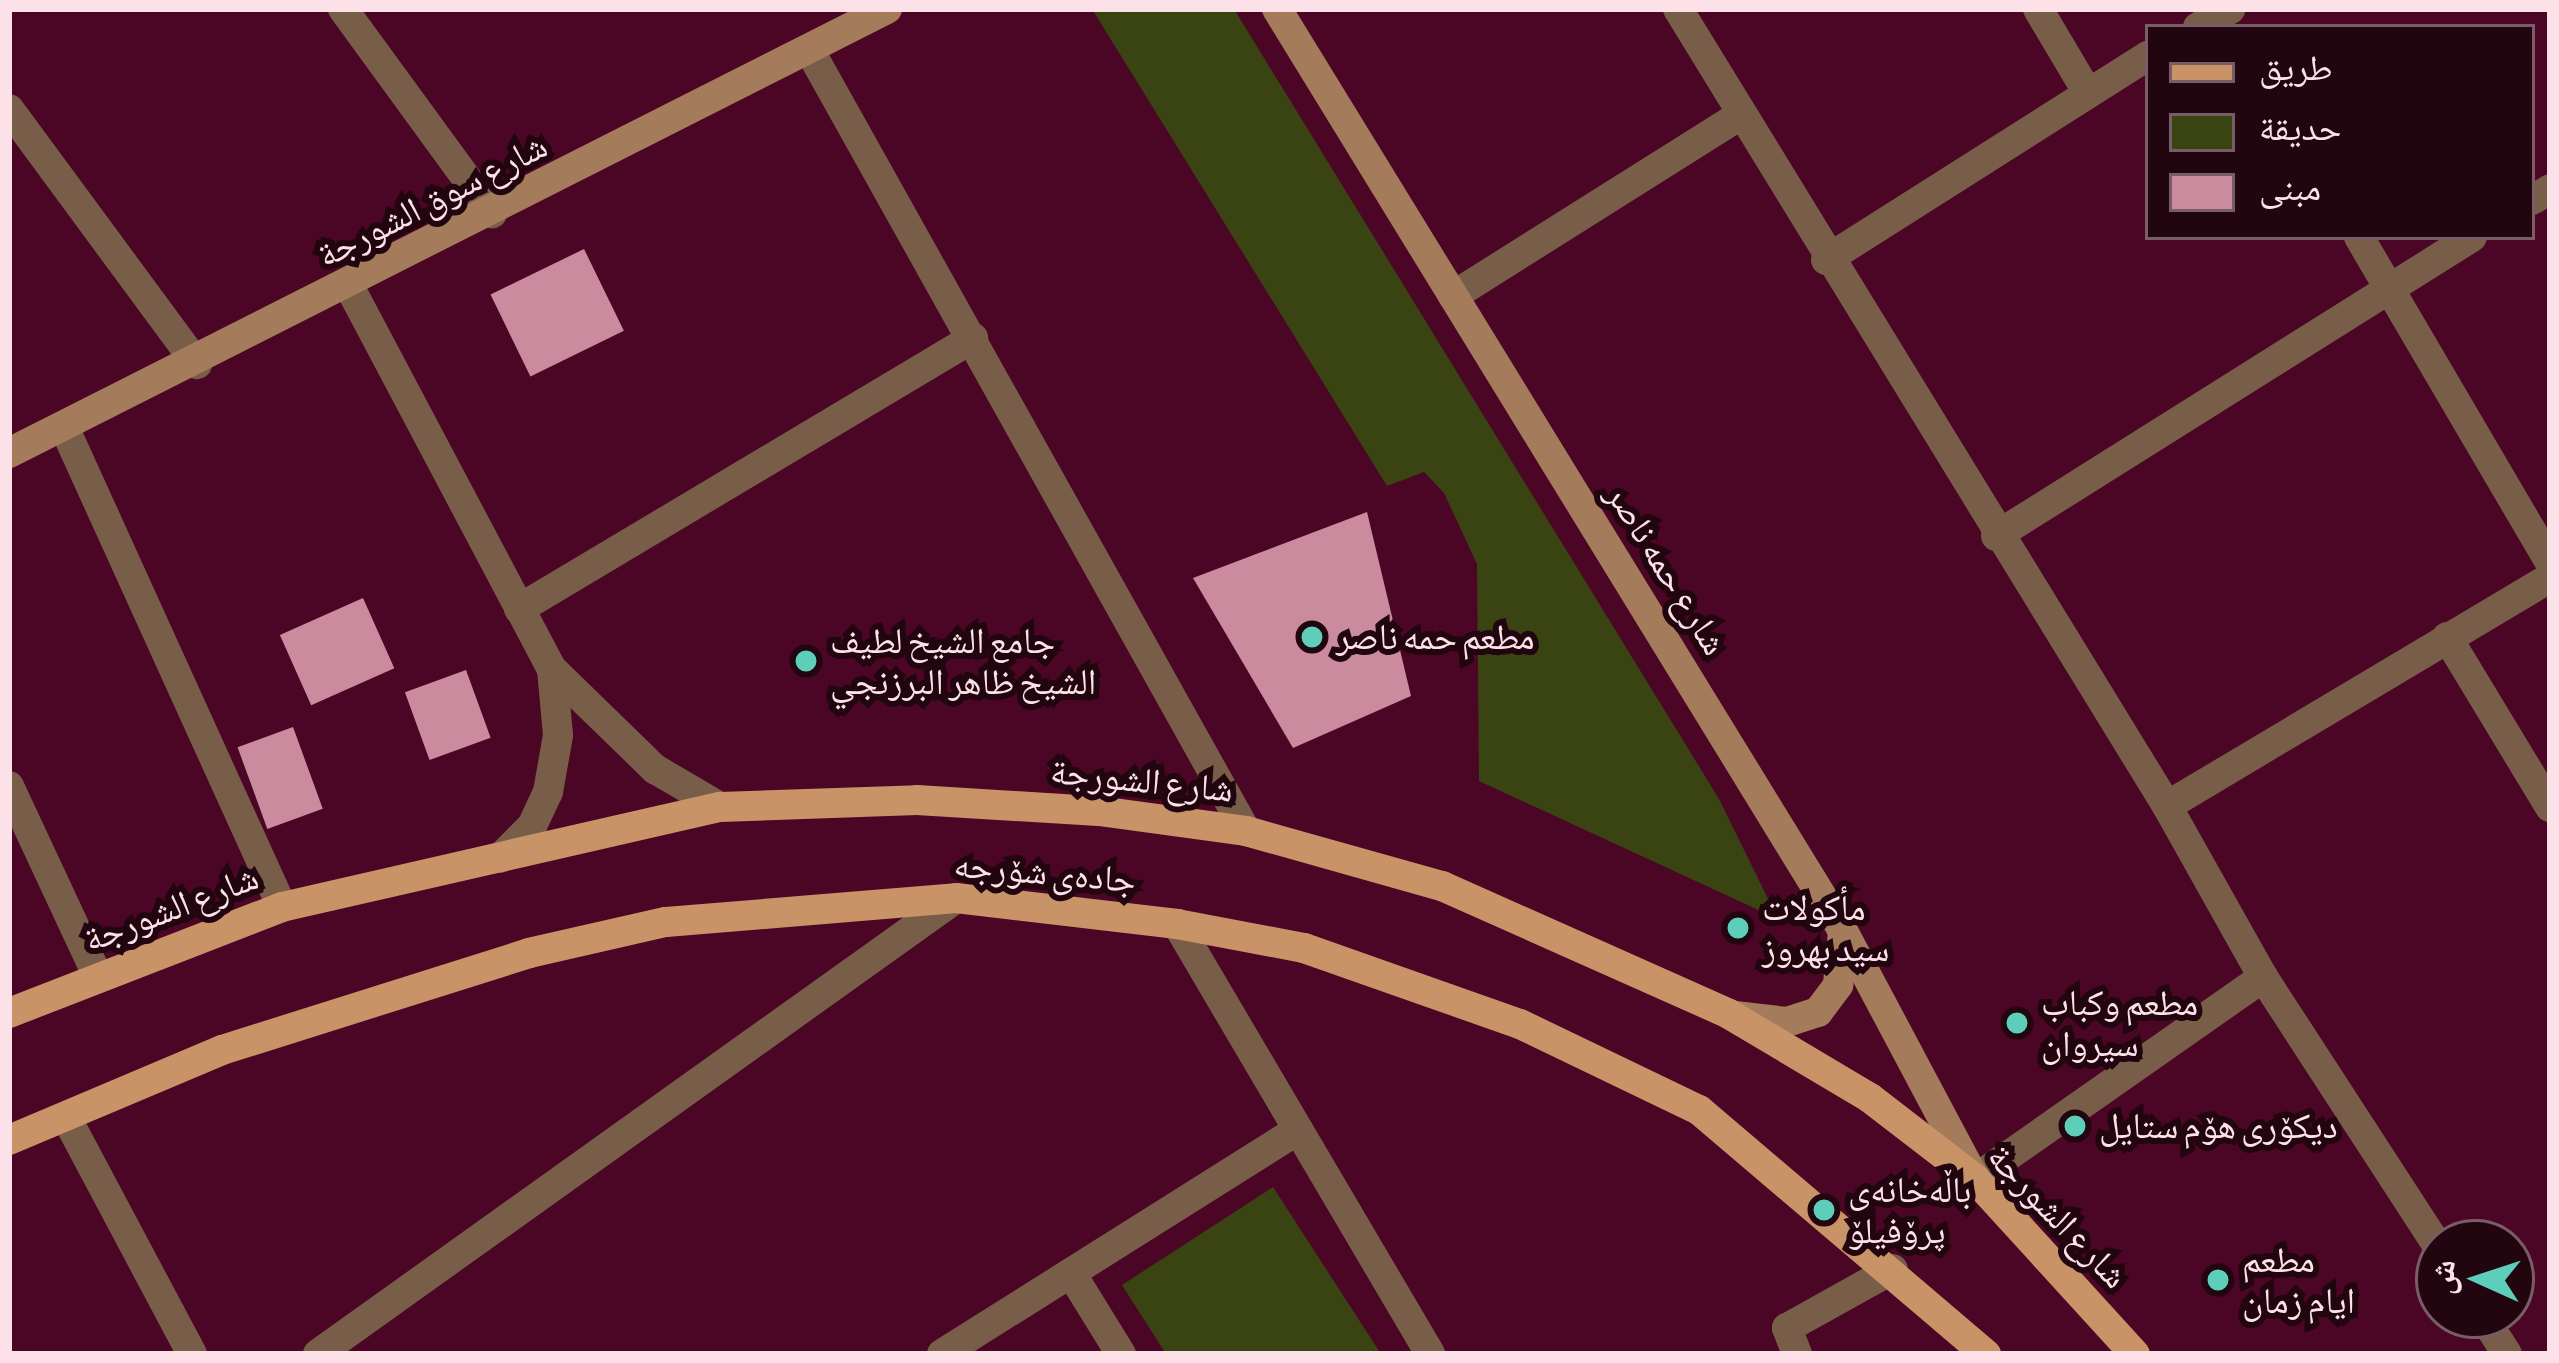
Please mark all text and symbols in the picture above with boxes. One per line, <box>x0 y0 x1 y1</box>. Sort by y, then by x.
legend <box>2145 24 2535 240</box>
text: طريق <box>2259 46 2333 88</box>
text: حديقة <box>2259 106 2342 148</box>
street label: شارع سوق الشورجة <box>310 124 554 276</box>
text: مبنى <box>2259 166 2321 208</box>
street label: شارع حمه ناصر <box>1597 475 1737 663</box>
place label: مطعم حمه ناصر <box>1336 615 1535 659</box>
place label: جامع الشيخ لطيف الشيخ ظاهر البرزنجي <box>830 618 1096 703</box>
marker: مطعم حمه ناصر <box>1299 624 1325 650</box>
marker: جامع الشيخ لطيف الشيخ ظاهر البرزنجي <box>793 648 819 674</box>
street label: شارع الشورجة <box>1049 749 1235 811</box>
street label: جادەی شۆرجە <box>952 843 1138 901</box>
street label: شارع الشورجة <box>78 855 264 961</box>
place label: مأكولات سيد بهروز <box>1762 885 1890 970</box>
marker: مأكولات سيد بهروز <box>1725 915 1751 941</box>
place label: مطعم وكباب سيروان <box>2041 980 2198 1065</box>
marker: مطعم وكباب سيروان <box>2004 1010 2030 1036</box>
place label: دیکۆری هۆم ستایل <box>2099 1104 2338 1148</box>
marker: دیکۆری هۆم ستایل <box>2062 1113 2088 1139</box>
street label: شارع الشورجة <box>1979 1135 2137 1297</box>
place label: باڵەخانەی پرۆفیلۆ <box>1848 1167 1971 1252</box>
marker: باڵەخانەی پرۆفیلۆ <box>1811 1197 1837 1223</box>
north arrow <box>2415 1219 2535 1339</box>
place label: مطعم ايام زمان <box>2242 1237 2355 1322</box>
text: ش <box>2422 1259 2462 1296</box>
marker: مطعم ايام زمان <box>2205 1267 2231 1293</box>

